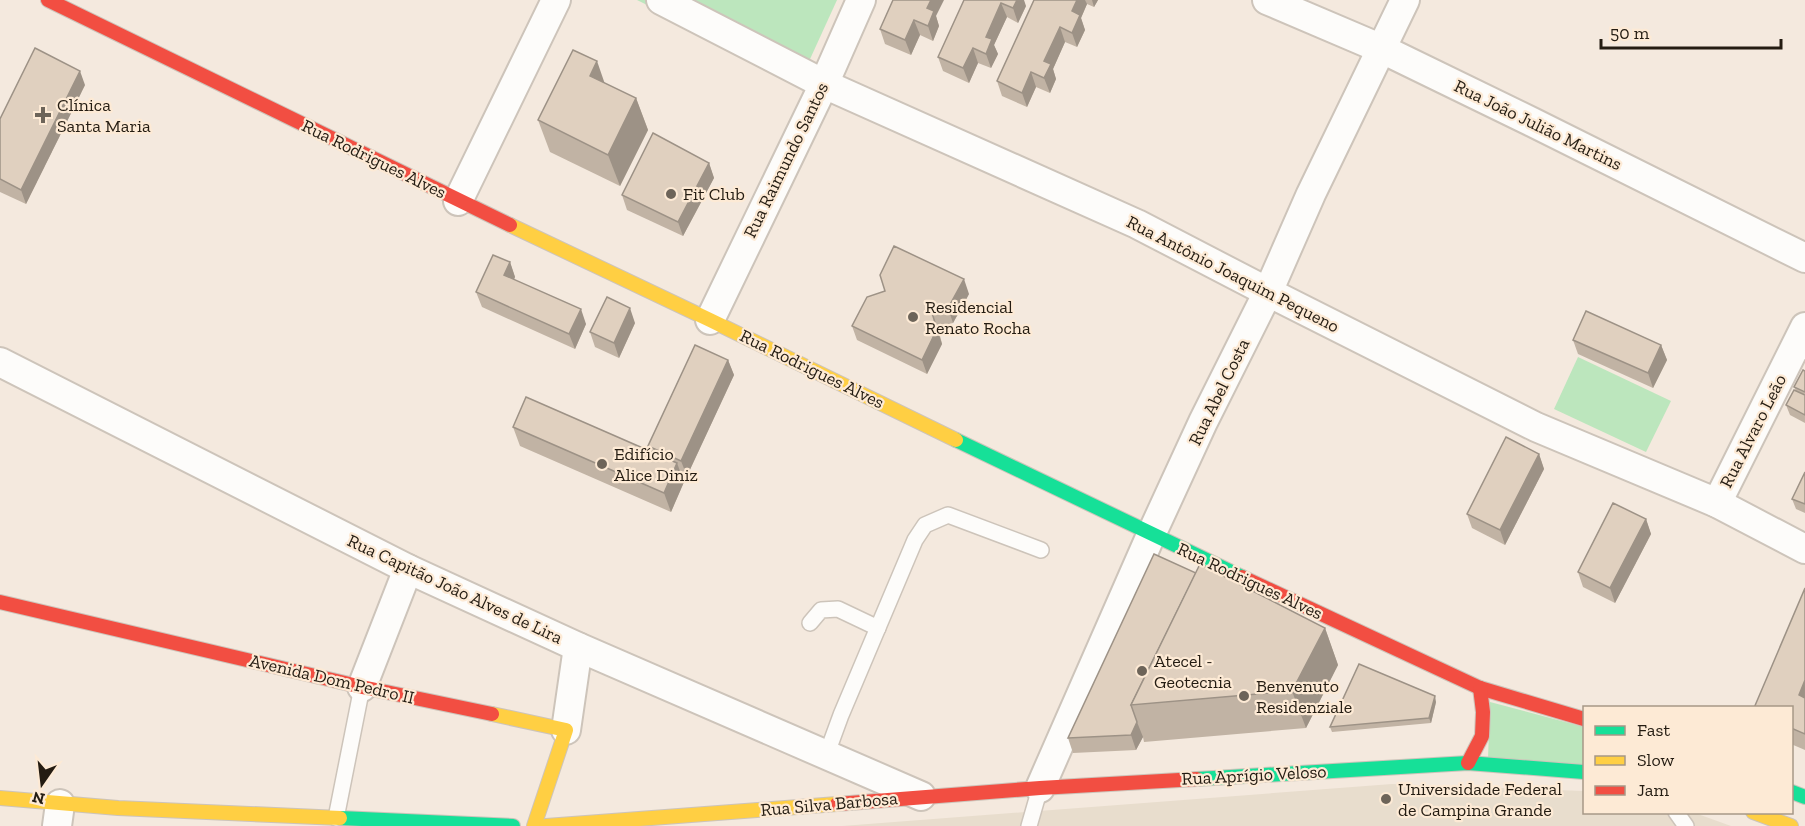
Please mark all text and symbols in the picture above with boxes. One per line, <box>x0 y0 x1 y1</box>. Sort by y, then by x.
scale bar <box>1601 12 1781 50</box>
text: 50 m <box>1610 22 1650 44</box>
street label: Rua João Julião Martins <box>1451 75 1626 175</box>
street label: Rua Raimundo Santos <box>739 79 833 241</box>
place label: Clínica Santa Maria <box>57 94 151 137</box>
marker: Clínica Santa Maria <box>34 106 52 124</box>
street label: Rua Rodrigues Alves <box>298 115 450 204</box>
place label: Fit Club <box>683 183 745 205</box>
marker: Fit Club <box>664 187 678 201</box>
street label: Rua Antônio Joaquim Pequeno <box>1123 211 1343 337</box>
place label: Residencial Renato Rocha <box>925 296 1031 339</box>
marker: Residencial Renato Rocha <box>906 310 920 324</box>
street label: Rua Rodrigues Alves <box>736 325 888 414</box>
street label: Rua Abel Costa <box>1184 335 1254 449</box>
street label: Rua Alvaro Leão <box>1715 370 1791 492</box>
place label: Edifício Alice Diniz <box>614 443 698 486</box>
marker: Edifício Alice Diniz <box>595 457 609 471</box>
street label: Rua Capitão João Alves de Lira <box>344 529 566 649</box>
street label: Rua Rodrigues Alves <box>1174 538 1326 624</box>
street label: Avenida Dom Pedro II <box>247 649 417 709</box>
place label: Atecel - Geotecnia <box>1154 650 1232 693</box>
marker: Atecel - Geotecnia <box>1135 664 1149 678</box>
place label: Benvenuto Residenziale <box>1256 675 1352 718</box>
marker: Benvenuto Residenziale <box>1237 689 1251 703</box>
legend <box>1583 706 1793 814</box>
text: Fast <box>1637 719 1670 741</box>
text: Slow <box>1637 749 1674 771</box>
north arrow <box>12 754 72 814</box>
street label: Rua Aprígio Veloso <box>1181 760 1327 790</box>
place label: Universidade Federal de Campina Grande <box>1398 778 1562 821</box>
text: Jam <box>1637 779 1669 801</box>
text: N <box>30 787 47 809</box>
street label: Rua Silva Barbosa <box>759 787 899 821</box>
marker: Universidade Federal de Campina Grande <box>1379 792 1393 806</box>

